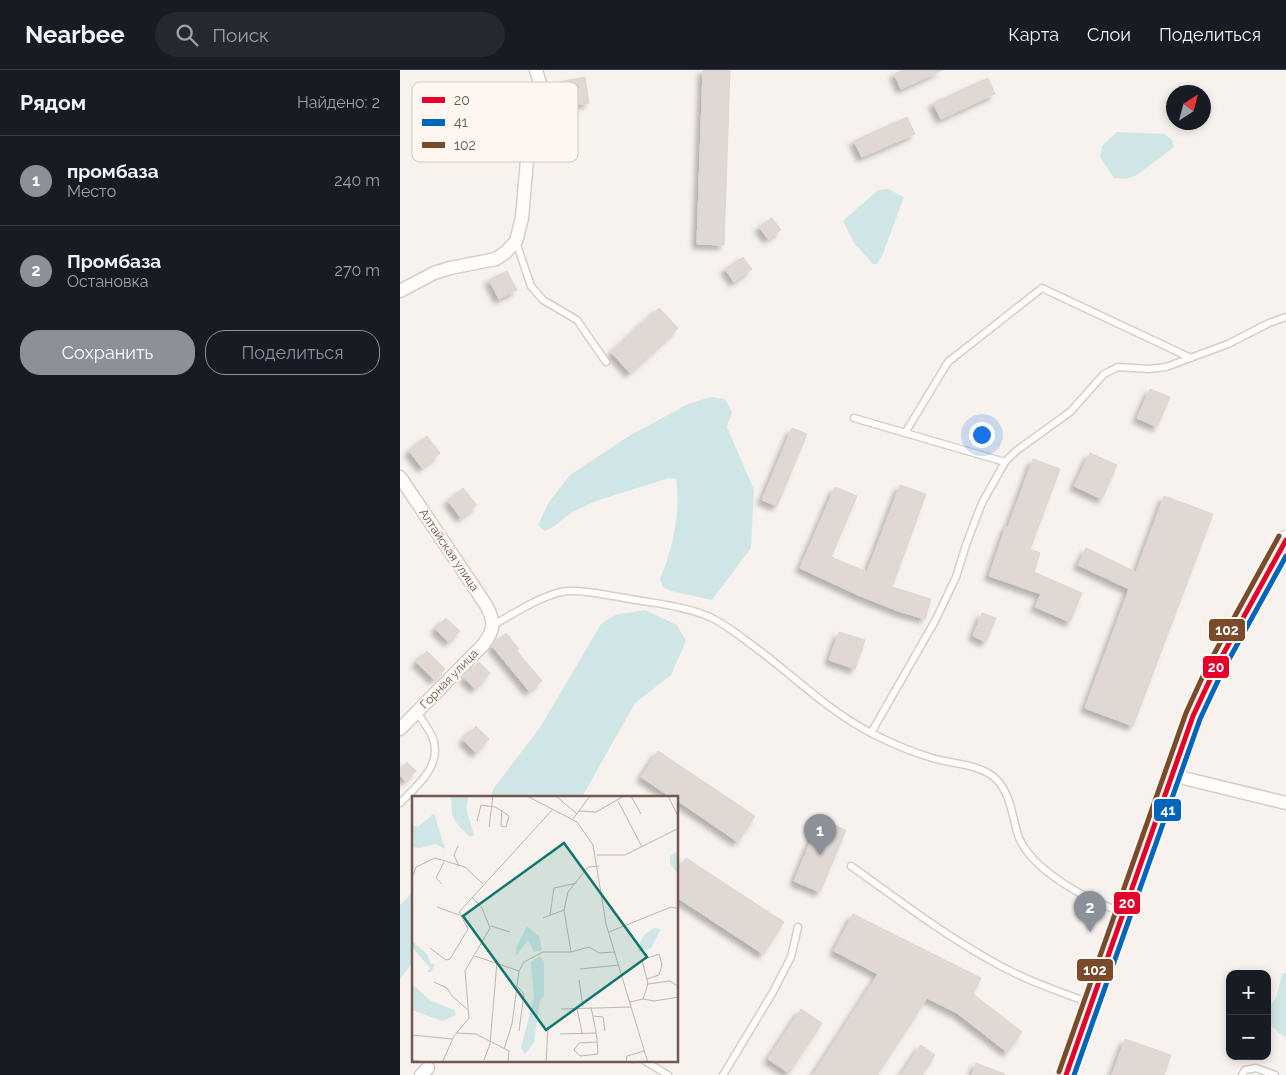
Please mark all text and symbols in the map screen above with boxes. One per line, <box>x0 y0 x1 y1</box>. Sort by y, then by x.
search box <box>155 12 505 57</box>
text: Nearbee <box>25 20 125 49</box>
icon: search <box>173 21 201 49</box>
text: Поиск <box>213 24 269 46</box>
text: Карта <box>1008 24 1059 45</box>
text: Слои <box>1087 24 1131 45</box>
text: Поделиться <box>1159 24 1261 45</box>
legend <box>412 82 578 162</box>
north arrow <box>1166 85 1211 130</box>
text: Рядом <box>20 90 86 115</box>
text: 20 <box>454 92 470 108</box>
text: Найдено: 2 <box>297 93 380 112</box>
text: 41 <box>454 114 468 130</box>
text: 102 <box>454 137 476 153</box>
text: промбаза <box>67 160 159 182</box>
text: 1 <box>32 171 40 190</box>
text: 240 m <box>334 171 380 190</box>
text: Место <box>67 182 116 201</box>
text: Промбаза <box>67 250 161 272</box>
text: 2 <box>31 261 41 280</box>
text: 270 m <box>335 261 380 280</box>
text: Остановка <box>67 272 149 291</box>
button: Сохранить <box>20 330 195 375</box>
button: Поделиться <box>205 330 380 375</box>
your location <box>969 422 995 448</box>
street label: Алтайская улица <box>416 506 482 594</box>
line badge: 102 <box>1208 618 1246 642</box>
text: 102 <box>1215 622 1239 638</box>
street label: Горная улица <box>417 646 481 712</box>
line badge: 20 <box>1202 655 1230 679</box>
text: 20 <box>1208 659 1224 675</box>
inset map <box>412 796 679 1062</box>
line badge: 41 <box>1153 798 1182 822</box>
text: 41 <box>1161 802 1176 818</box>
pin: 1 <box>804 814 836 855</box>
pin: 2 <box>1074 891 1106 932</box>
line badge: 20 <box>1113 891 1141 915</box>
text: 20 <box>1119 895 1135 911</box>
line badge: 102 <box>1076 958 1114 982</box>
text: 102 <box>1083 962 1107 978</box>
map controls <box>1226 970 1271 1060</box>
button: + <box>1226 970 1271 1015</box>
button: − <box>1226 1015 1271 1060</box>

